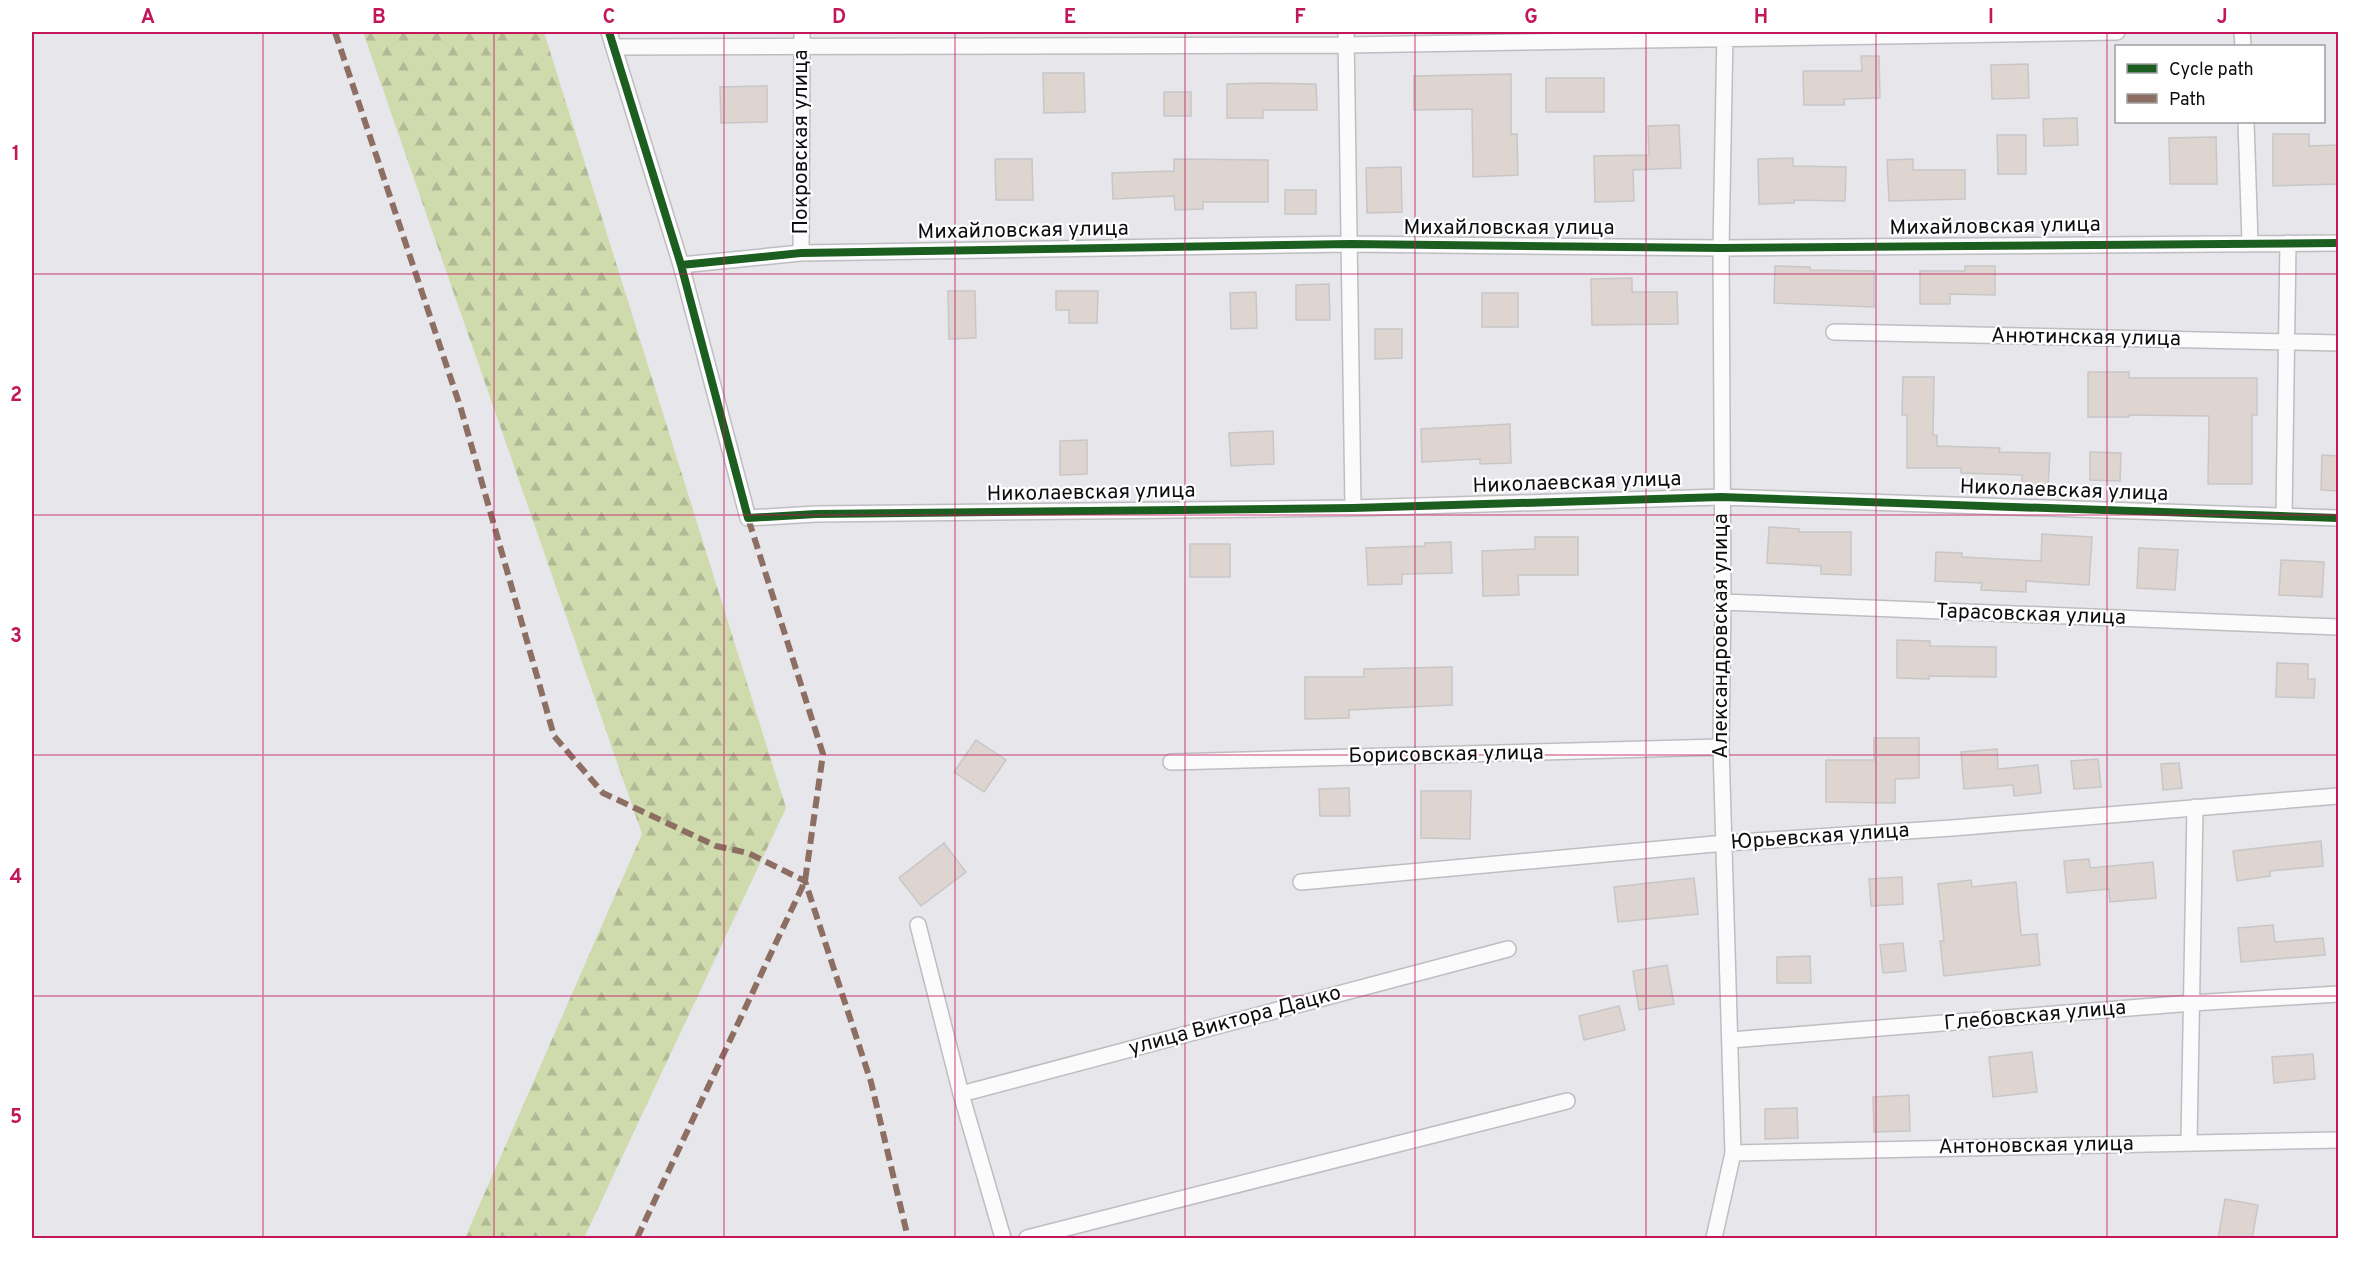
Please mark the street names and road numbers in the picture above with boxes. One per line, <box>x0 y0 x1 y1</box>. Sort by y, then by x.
street label: Покровская улица <box>788 50 815 234</box>
street label: Михайловская улица <box>1889 212 2101 242</box>
street label: Михайловская улица <box>1403 215 1615 242</box>
street label: Михайловская улица <box>917 216 1129 246</box>
street label: Анютинская улица <box>1991 323 2181 353</box>
street label: Николаевская улица <box>1472 466 1682 500</box>
street label: Николаевская улица <box>1959 474 2169 508</box>
street label: Николаевская улица <box>986 478 1196 508</box>
street label: Александровская улица <box>1708 513 1735 759</box>
street label: Тарасовская улица <box>1935 598 2127 632</box>
street label: Борисовская улица <box>1348 740 1544 770</box>
street label: Юрьевская улица <box>1730 817 1910 857</box>
street label: улица Виктора Дацко <box>1126 980 1344 1062</box>
street label: Глебовская улица <box>1943 995 2127 1037</box>
street label: Антоновская улица <box>1938 1131 2134 1161</box>

